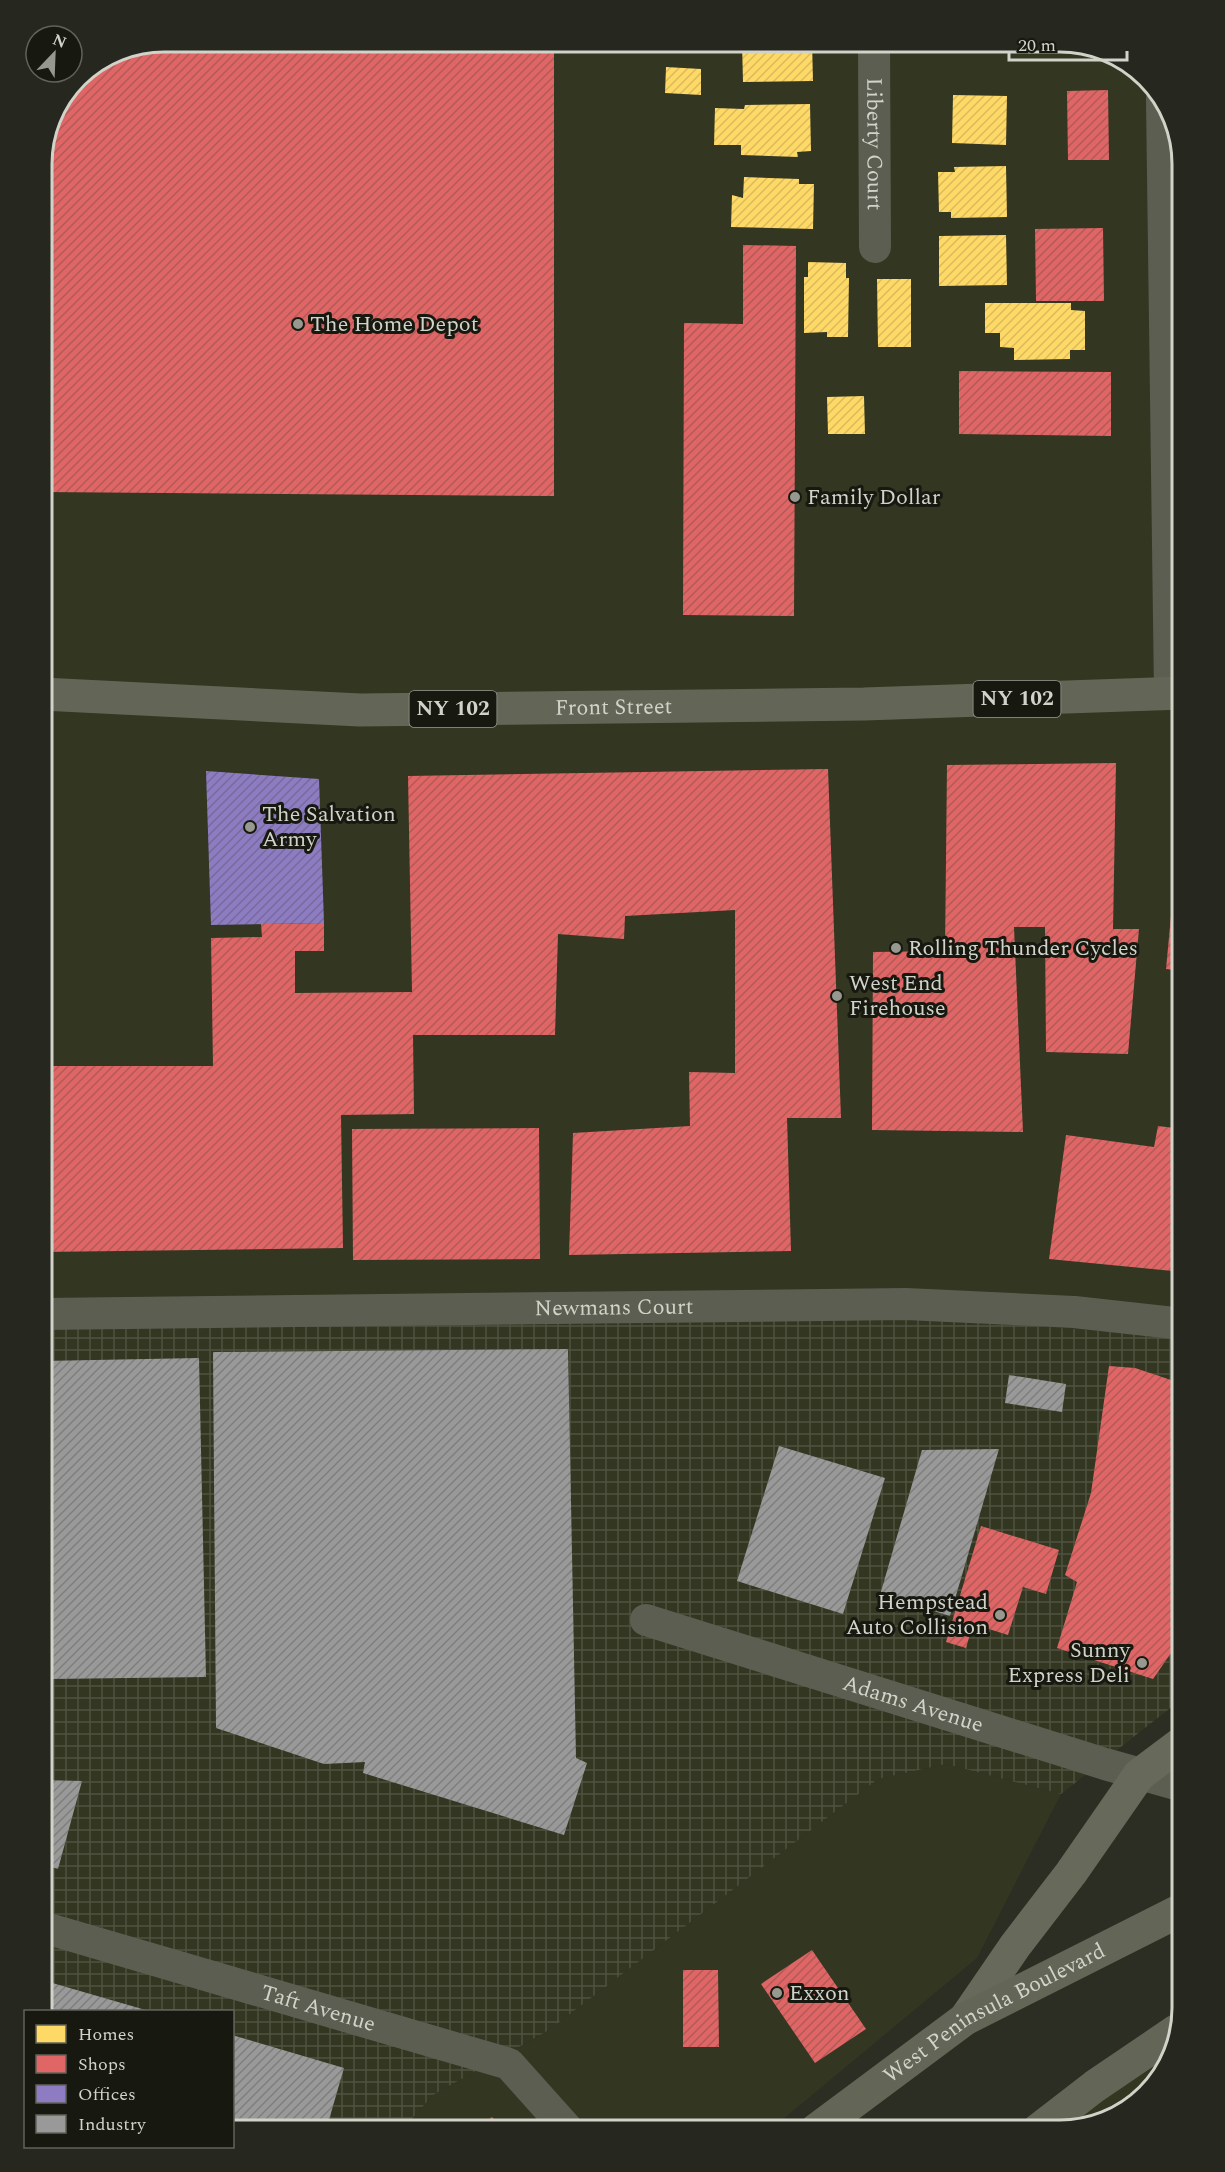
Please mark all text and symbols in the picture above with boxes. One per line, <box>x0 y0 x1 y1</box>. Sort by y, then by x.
north arrow <box>24 24 84 84</box>
scale bar <box>1009 24 1128 62</box>
text: N <box>49 28 70 55</box>
text: 20 m <box>1018 32 1056 59</box>
street label: Liberty Court <box>858 77 891 211</box>
place label: The Home Depot <box>310 308 479 341</box>
marker: The Home Depot <box>291 317 305 331</box>
place label: Family Dollar <box>807 481 941 514</box>
marker: Family Dollar <box>788 490 802 504</box>
road number: NY 102 <box>974 681 1060 717</box>
street label: Front Street <box>555 690 673 724</box>
road number: NY 102 <box>410 691 496 727</box>
place label: The Salvation Army <box>262 798 396 856</box>
marker: The Salvation Army <box>243 820 257 834</box>
place label: Rolling Thunder Cycles <box>908 932 1138 965</box>
marker: Rolling Thunder Cycles <box>889 941 903 955</box>
place label: West End Firehouse <box>849 967 946 1025</box>
marker: West End Firehouse <box>830 989 844 1003</box>
street label: Newmans Court <box>534 1290 694 1325</box>
place label: Hempstead Auto Collision <box>846 1586 988 1644</box>
marker: Hempstead Auto Collision <box>993 1608 1007 1622</box>
place label: Sunny Express Deli <box>1008 1634 1131 1692</box>
marker: Sunny Express Deli <box>1135 1656 1149 1670</box>
street label: Adams Avenue <box>839 1666 988 1741</box>
street label: West Peninsula Boulevard <box>876 1934 1111 2091</box>
street label: Taft Avenue <box>257 1976 380 2041</box>
place label: Exxon <box>789 1977 850 2010</box>
marker: Exxon <box>770 1986 784 2000</box>
legend <box>24 2010 234 2148</box>
text: Homes <box>78 2021 134 2048</box>
text: Shops <box>78 2051 126 2078</box>
text: Offices <box>78 2081 136 2108</box>
text: Industry <box>78 2111 147 2138</box>

